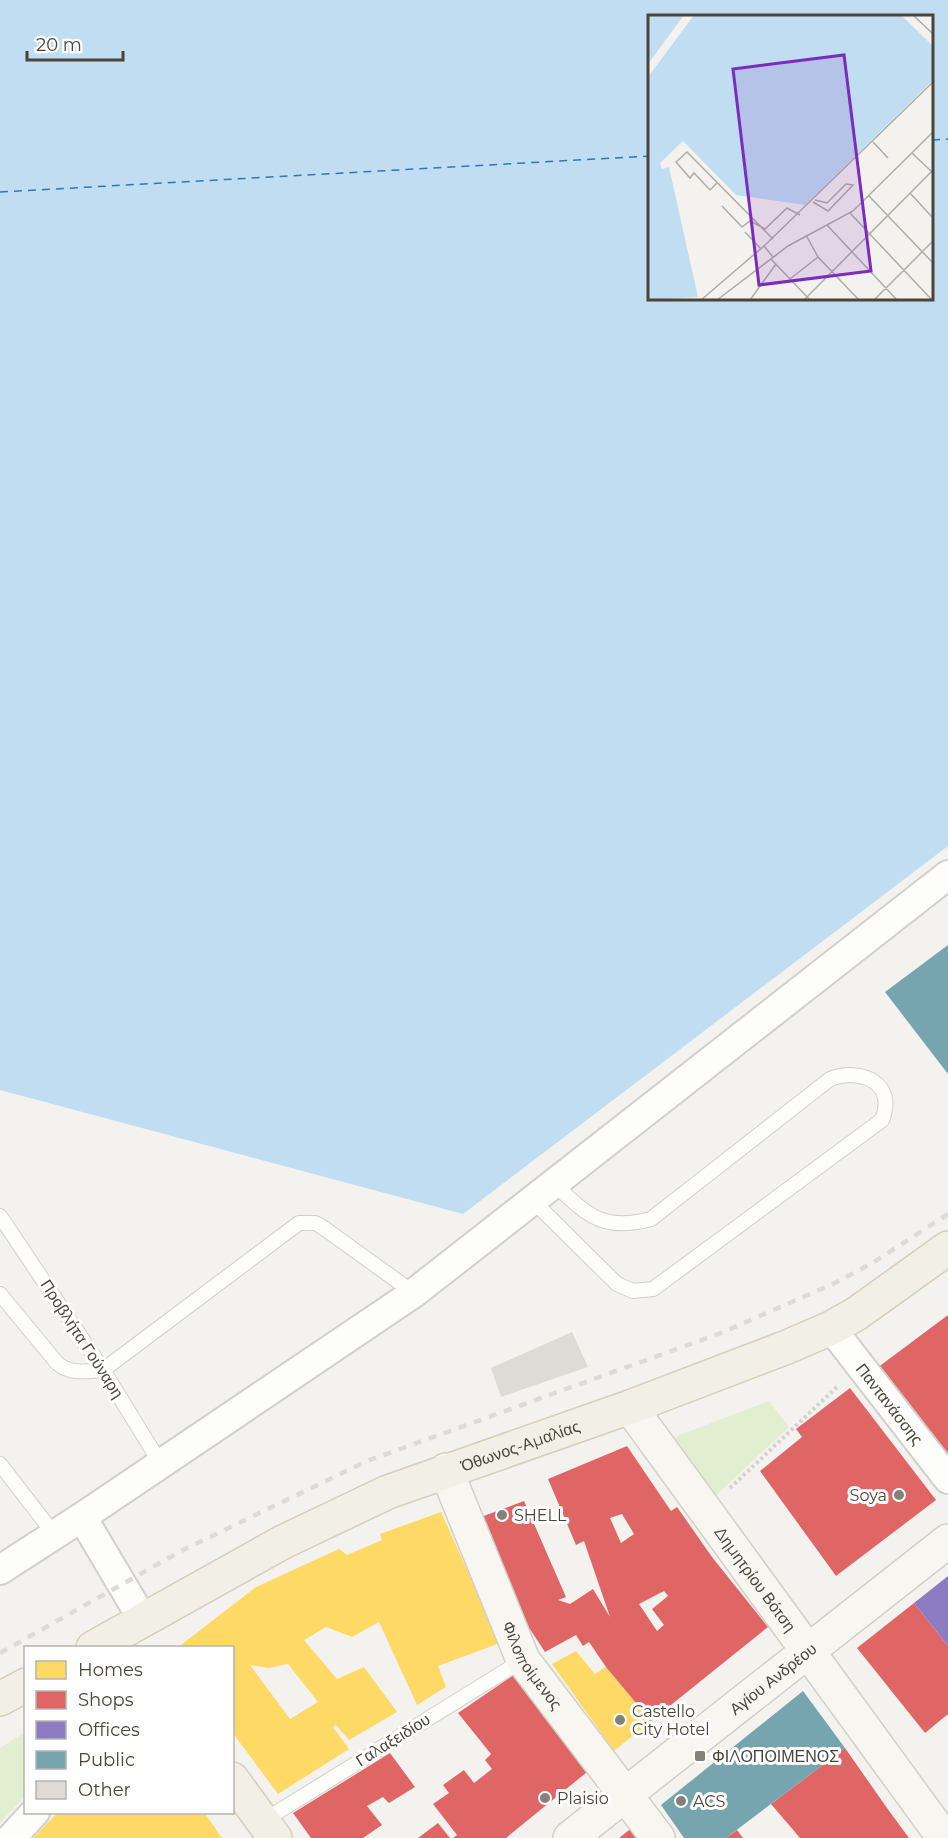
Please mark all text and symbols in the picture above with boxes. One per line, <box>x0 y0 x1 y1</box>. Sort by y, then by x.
inset map <box>648 15 933 300</box>
scale bar <box>27 24 123 62</box>
text: 20 m <box>36 34 82 56</box>
street label: Προβλήτα Γούναρη <box>37 1276 127 1402</box>
street label: Παντανάσσης <box>852 1359 927 1449</box>
street label: Όθωνος-Αμαλίας <box>457 1416 582 1475</box>
place label: Soya <box>850 1486 887 1505</box>
marker: Soya <box>892 1488 906 1502</box>
place label: SHELL <box>514 1506 567 1525</box>
marker: SHELL <box>495 1508 509 1522</box>
street label: Δημητρίου Βότση <box>711 1523 800 1635</box>
street label: Φιλοποίμενος <box>499 1618 567 1713</box>
street label: Αγίου Ανδρέου <box>726 1639 820 1719</box>
legend <box>24 1646 234 1814</box>
text: Homes <box>78 1659 143 1681</box>
text: Shops <box>78 1689 134 1711</box>
place label: Castello City Hotel <box>632 1702 710 1739</box>
street label: Γαλαξειδίου <box>352 1710 434 1770</box>
marker: Castello City Hotel <box>613 1713 627 1727</box>
text: Offices <box>78 1719 140 1741</box>
place label: ΦΙΛΟΠΟΙΜΕΝΟΣ <box>712 1747 839 1766</box>
text: Public <box>78 1749 135 1771</box>
marker: ΦΙΛΟΠΟΙΜΕΝΟΣ <box>693 1749 707 1763</box>
text: Other <box>78 1779 131 1801</box>
place label: Plaisio <box>557 1789 609 1808</box>
marker: Plaisio <box>538 1791 552 1805</box>
place label: ACS <box>693 1792 726 1811</box>
marker: ACS <box>674 1794 688 1808</box>

